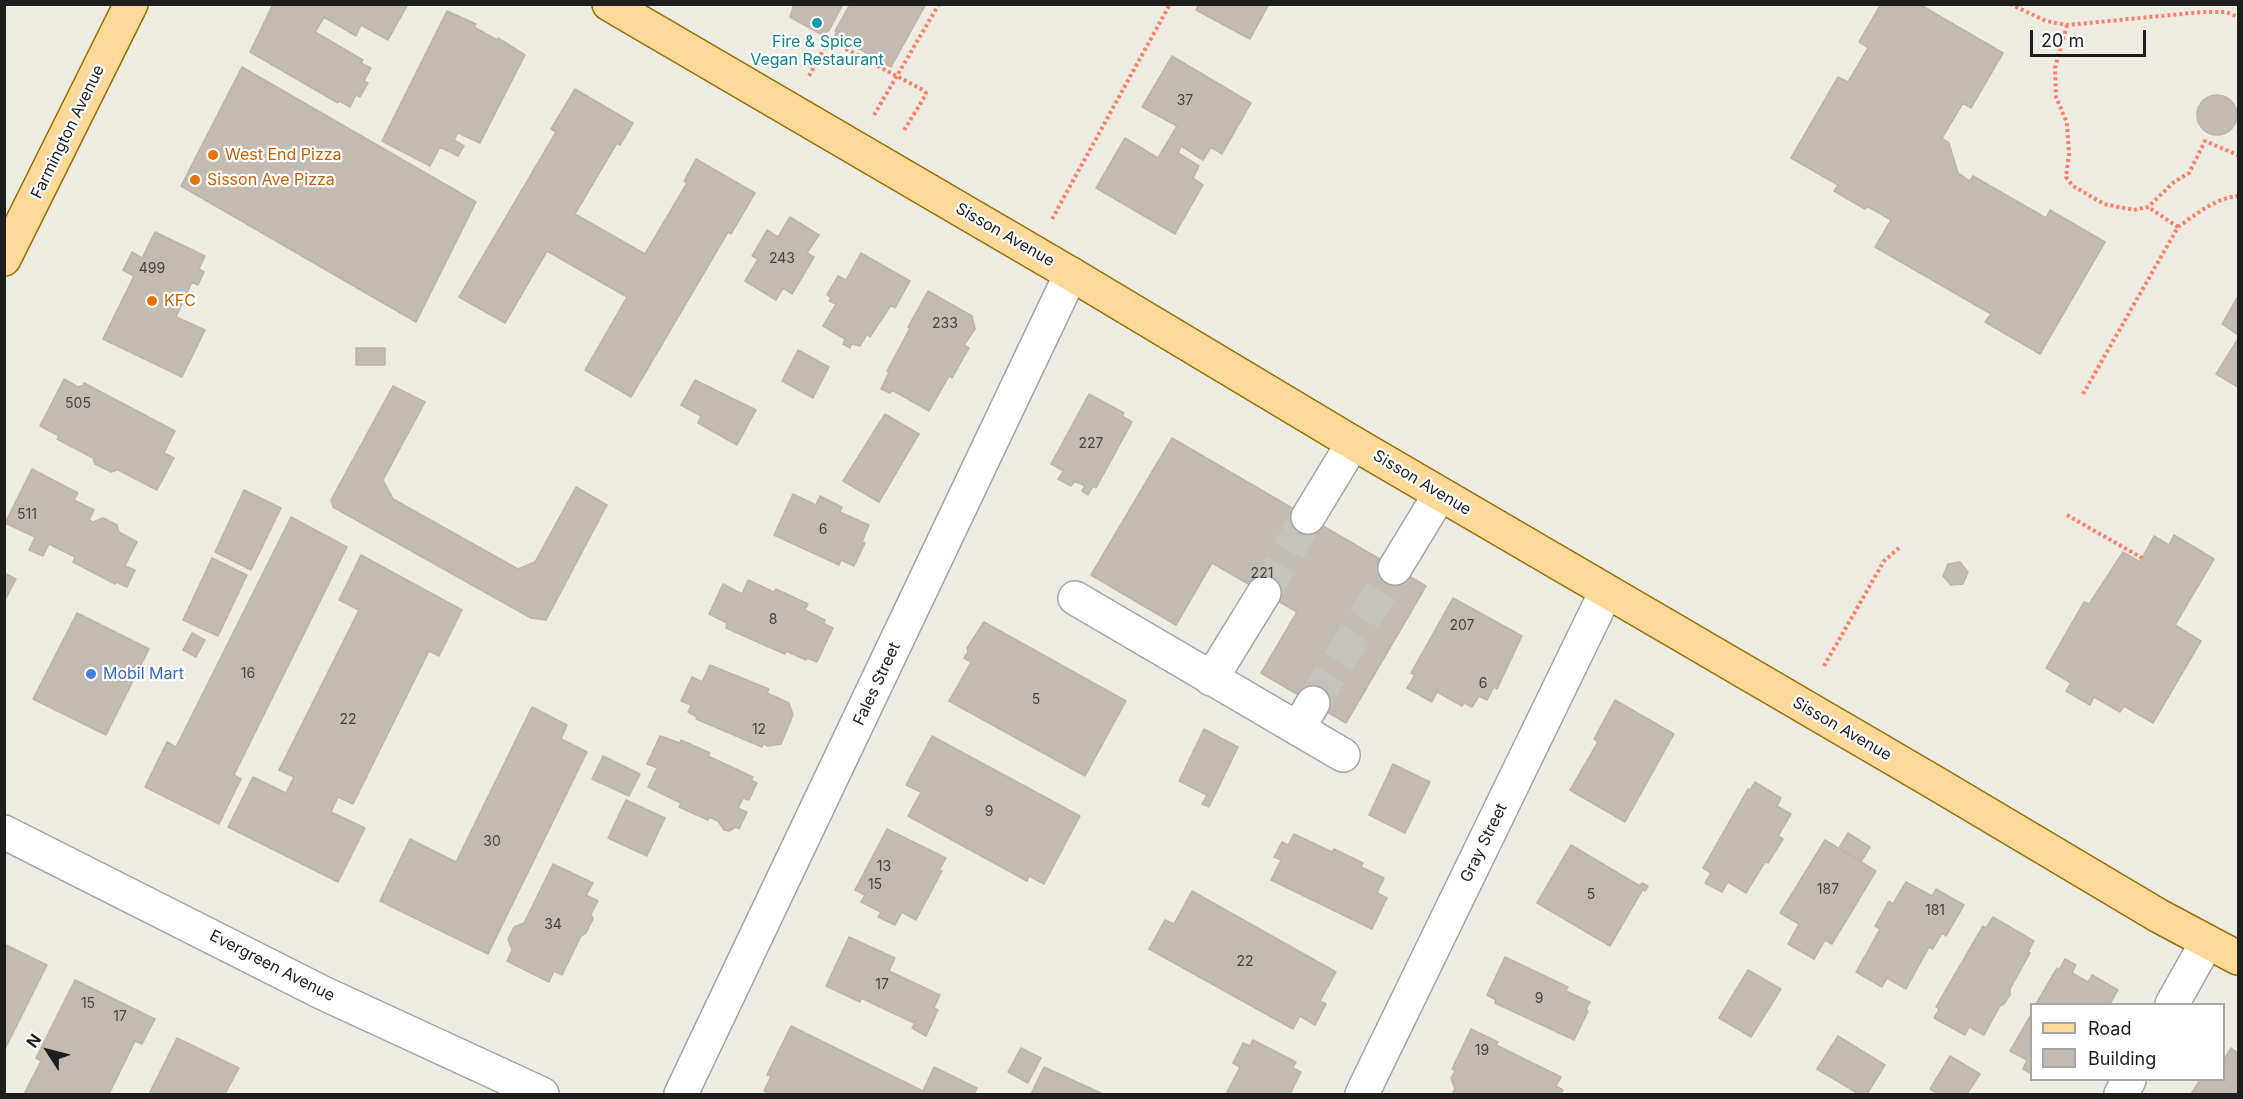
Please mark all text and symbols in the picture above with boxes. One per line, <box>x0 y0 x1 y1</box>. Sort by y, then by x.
marker: Fire & Spice Vegan Restaurant <box>810 16 824 30</box>
scale bar <box>2033 18 2148 56</box>
text: 20 m <box>2041 30 2084 51</box>
place label: Fire & Spice Vegan Restaurant <box>750 32 884 70</box>
street label: Farmington Avenue <box>27 62 109 202</box>
house number: 37 <box>1177 93 1193 109</box>
place label: West End Pizza <box>225 145 342 165</box>
marker: West End Pizza <box>206 148 220 162</box>
place label: Sisson Ave Pizza <box>207 170 335 190</box>
marker: Sisson Ave Pizza <box>188 173 202 187</box>
street label: Sisson Avenue <box>952 199 1058 271</box>
house number: 243 <box>769 251 795 267</box>
house number: 499 <box>139 261 165 277</box>
place label: KFC <box>164 291 196 311</box>
marker: KFC <box>145 294 159 308</box>
house number: 233 <box>932 316 958 332</box>
house number: 505 <box>65 396 91 412</box>
house number: 227 <box>1079 436 1103 452</box>
street label: Sisson Avenue <box>1370 446 1474 520</box>
house number: 511 <box>17 507 37 523</box>
house number: 6 <box>819 522 827 538</box>
house number: 221 <box>1251 566 1273 582</box>
house number: 8 <box>769 612 777 628</box>
house number: 207 <box>1449 618 1475 634</box>
street label: Fales Street <box>849 639 905 729</box>
place label: Mobil Mart <box>103 664 184 684</box>
house number: 16 <box>241 666 255 682</box>
marker: Mobil Mart <box>84 667 98 681</box>
house number: 6 <box>1479 676 1487 692</box>
house number: 5 <box>1032 692 1040 708</box>
street label: Sisson Avenue <box>1789 693 1895 765</box>
house number: 22 <box>339 712 357 728</box>
house number: 12 <box>752 722 766 738</box>
street label: Gray Street <box>1457 800 1511 886</box>
house number: 9 <box>985 804 993 820</box>
house number: 30 <box>483 834 501 850</box>
house number: 13 <box>877 859 891 875</box>
house number: 15 <box>868 877 882 893</box>
house number: 187 <box>1817 882 1839 898</box>
house number: 5 <box>1587 887 1595 903</box>
house number: 181 <box>1925 903 1945 919</box>
house number: 34 <box>544 917 562 933</box>
street label: Evergreen Avenue <box>206 926 338 1006</box>
house number: 22 <box>1236 954 1254 970</box>
house number: 17 <box>875 977 889 993</box>
house number: 9 <box>1535 991 1543 1007</box>
house number: 15 <box>81 996 95 1012</box>
legend <box>2030 1003 2225 1081</box>
house number: 17 <box>113 1009 127 1025</box>
text: Road <box>2088 1018 2131 1039</box>
north arrow <box>18 1021 78 1081</box>
text: N <box>22 1030 45 1051</box>
house number: 19 <box>1475 1043 1489 1059</box>
text: Building <box>2088 1048 2156 1069</box>

